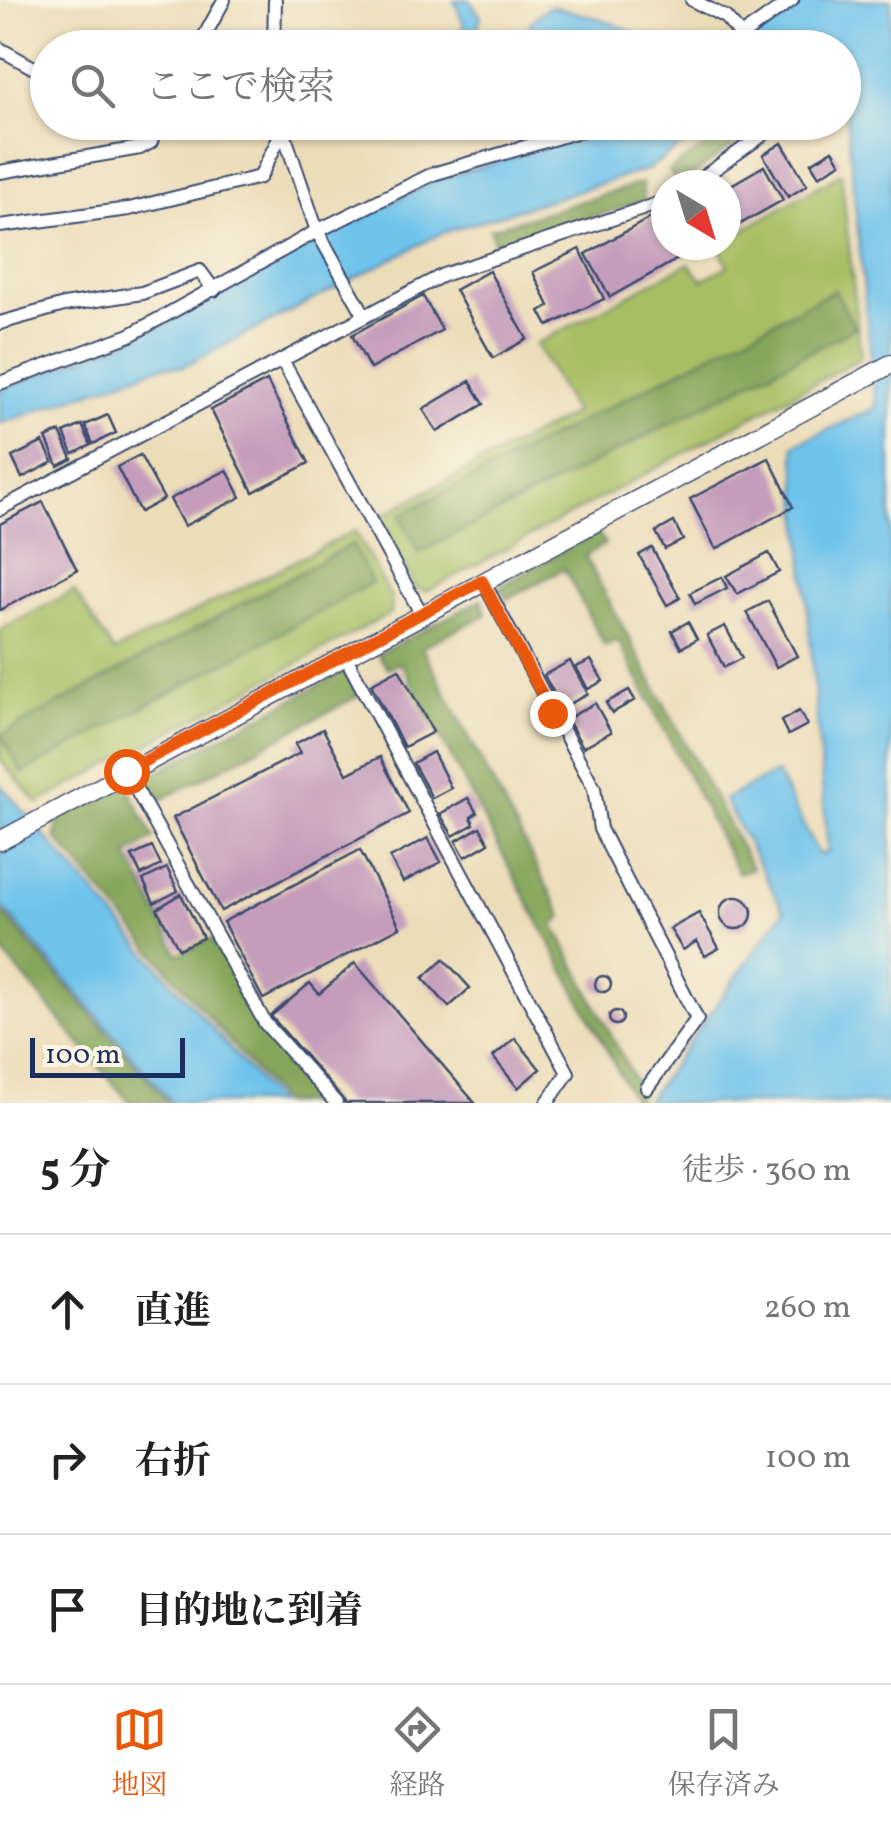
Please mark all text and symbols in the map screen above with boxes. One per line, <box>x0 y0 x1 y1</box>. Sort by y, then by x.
search box <box>30 30 861 140</box>
icon: search <box>65 58 120 113</box>
text: ここで検索 <box>145 63 335 116</box>
north arrow <box>651 170 741 260</box>
route end <box>530 691 576 737</box>
route start <box>104 749 150 795</box>
scale bar <box>30 1033 185 1078</box>
text: 100 m <box>45 1036 120 1075</box>
text: 5 分 <box>40 1143 111 1202</box>
text: 徒歩 · 360 m <box>681 1150 851 1194</box>
icon: ahead <box>40 1282 95 1337</box>
text: 直進 <box>135 1287 211 1340</box>
text: 260 m <box>764 1287 851 1331</box>
icon: right <box>40 1432 95 1487</box>
text: 右折 <box>135 1437 211 1490</box>
text: 100 m <box>765 1437 851 1481</box>
icon: arrive <box>40 1582 95 1637</box>
text: 目的地に到着 <box>135 1587 363 1640</box>
tab: 地図 <box>111 1702 167 1806</box>
tab: 経路 <box>389 1702 446 1806</box>
tab: 保存済み <box>668 1702 780 1806</box>

